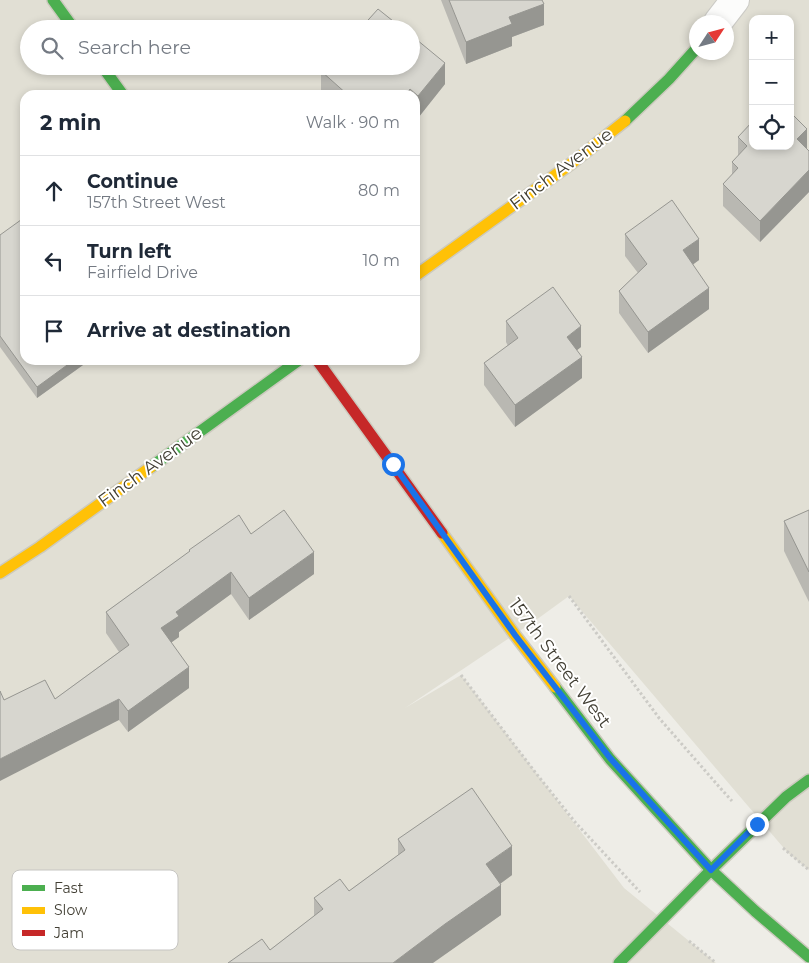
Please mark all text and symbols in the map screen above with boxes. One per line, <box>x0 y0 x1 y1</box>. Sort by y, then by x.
north arrow <box>689 15 734 60</box>
map controls <box>749 15 794 150</box>
button: + <box>749 15 794 60</box>
search box <box>20 20 420 75</box>
icon: search <box>38 34 66 62</box>
text: Search here <box>78 36 191 59</box>
button: − <box>749 60 794 105</box>
button: locate <box>749 105 794 150</box>
text: 2 min <box>40 110 101 135</box>
text: Walk · 90 m <box>306 113 400 132</box>
street label: Finch Avenue <box>505 123 617 215</box>
text: Continue <box>87 170 178 193</box>
icon: ahead <box>40 177 68 205</box>
text: 80 m <box>358 181 400 200</box>
text: 157th Street West <box>87 193 226 212</box>
text: Turn left <box>87 240 172 263</box>
icon: left <box>40 247 68 275</box>
text: 10 m <box>362 251 400 270</box>
text: Fairfield Drive <box>87 263 198 282</box>
icon: arrive <box>40 317 68 345</box>
text: Arrive at destination <box>87 319 291 342</box>
street label: Finch Avenue <box>94 422 206 512</box>
route start <box>382 453 405 476</box>
street label: 157th Street West <box>504 594 616 732</box>
route end <box>746 813 769 836</box>
legend <box>12 870 178 950</box>
text: Fast <box>54 879 84 897</box>
text: Slow <box>54 901 88 919</box>
text: Jam <box>53 924 84 942</box>

